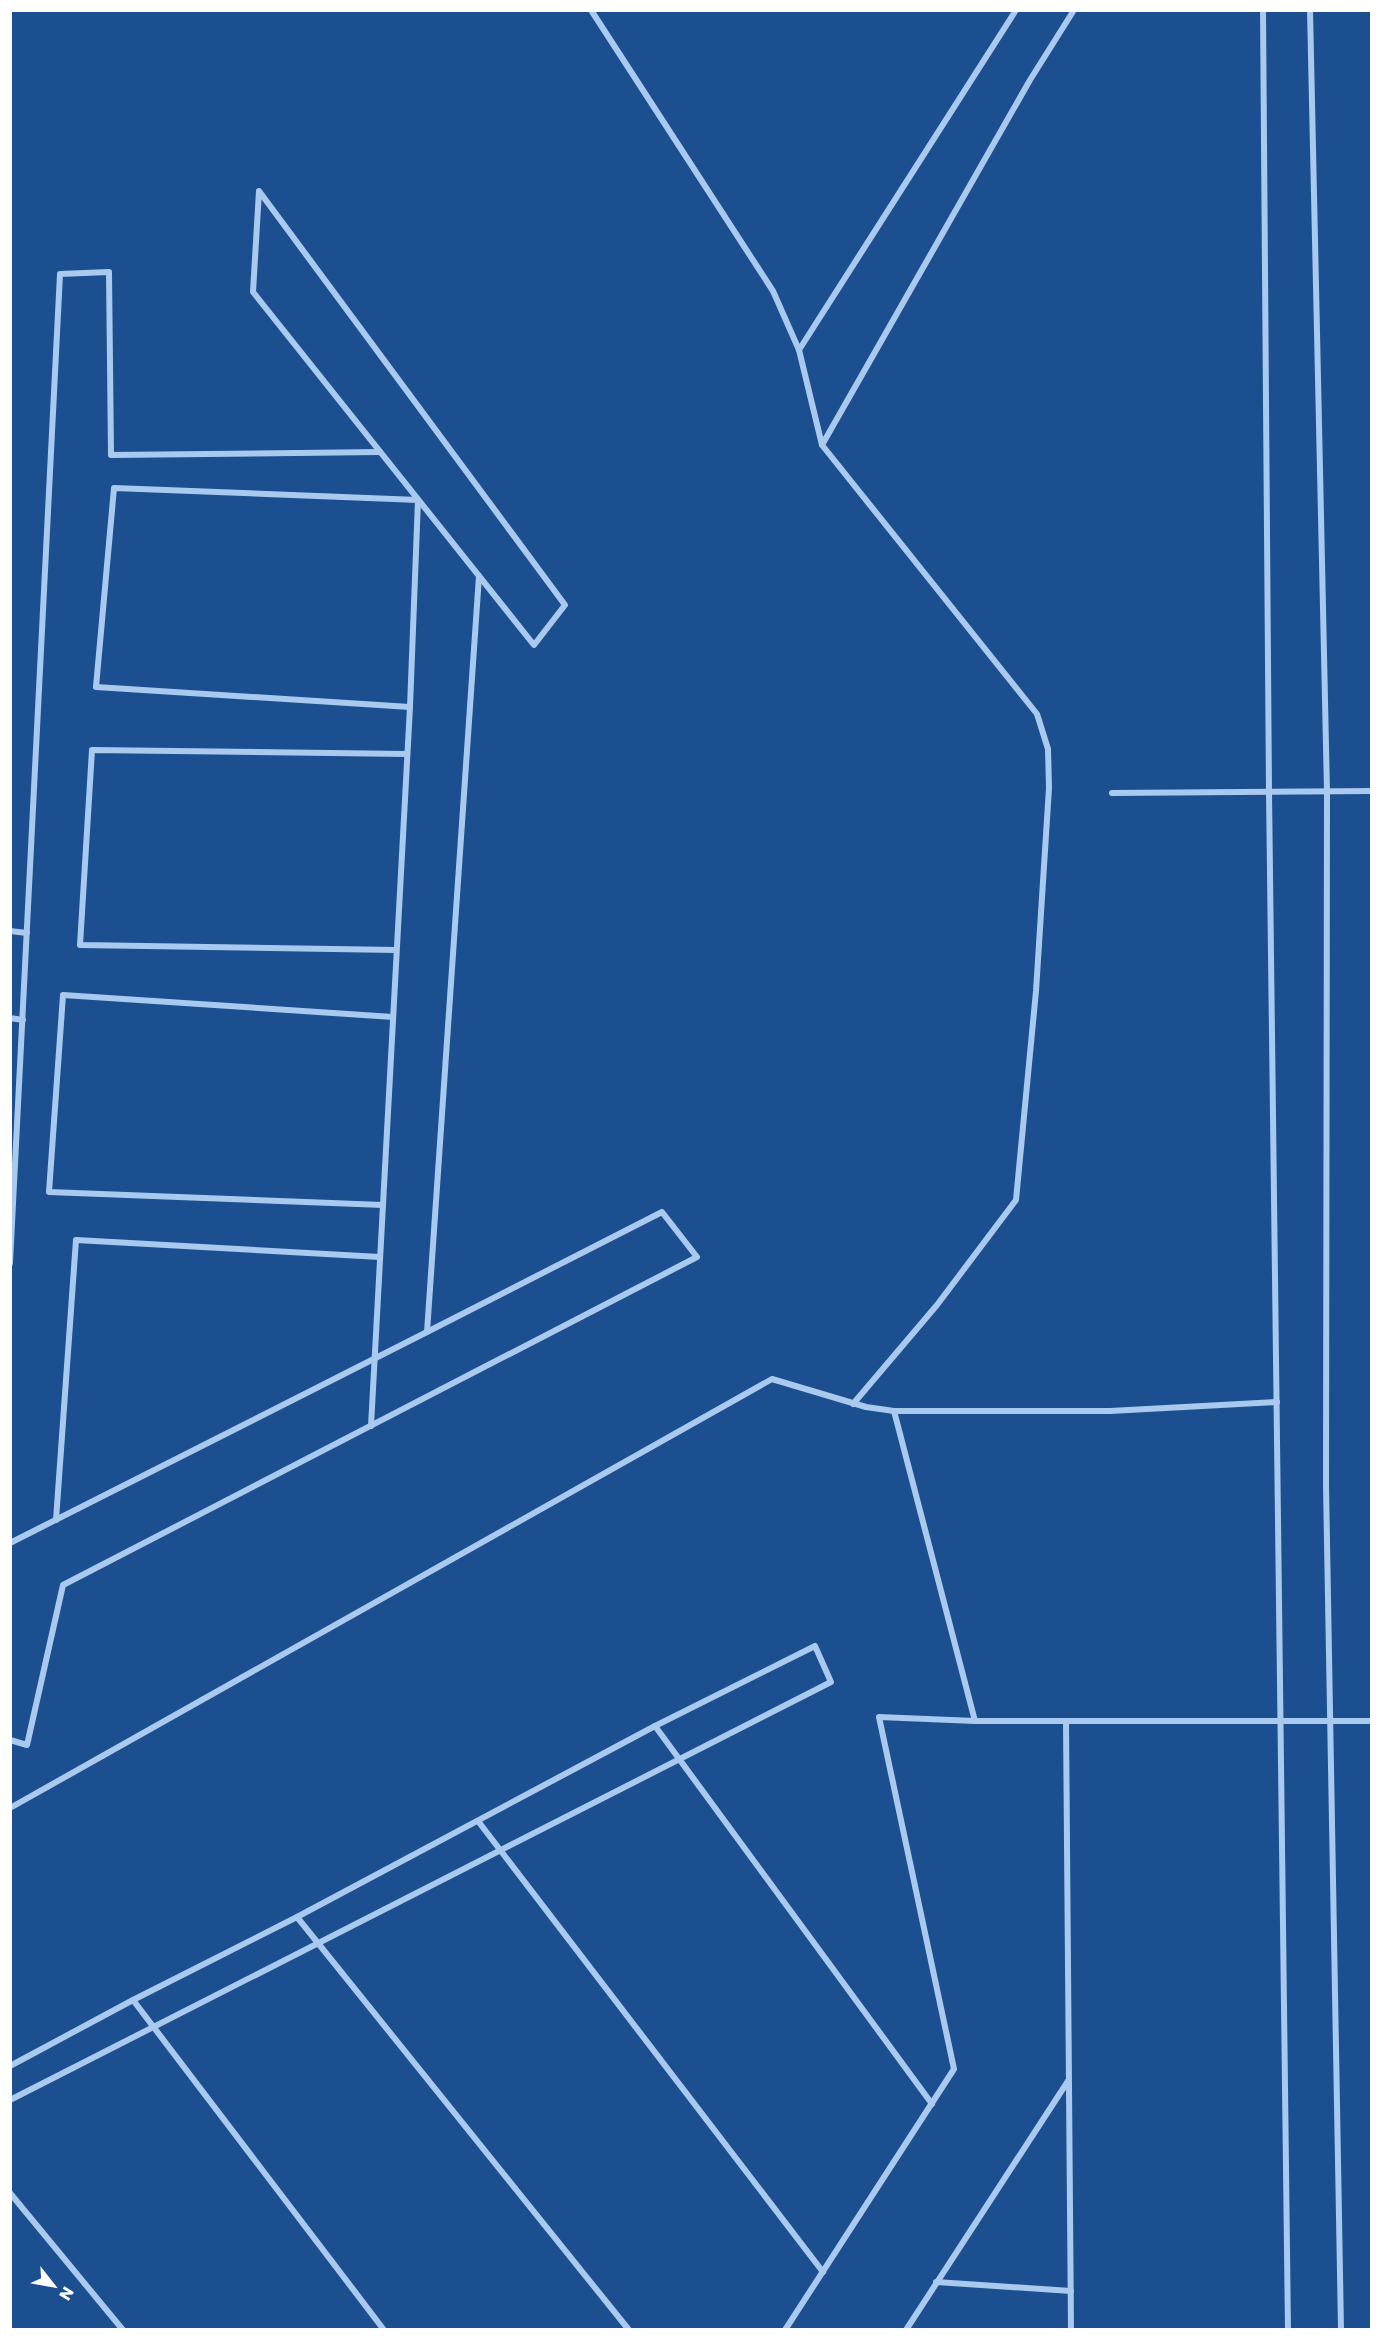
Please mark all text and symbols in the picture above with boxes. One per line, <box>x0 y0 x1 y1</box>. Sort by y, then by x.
north arrow <box>24 2256 84 2316</box>
text: N <box>53 2282 79 2305</box>

